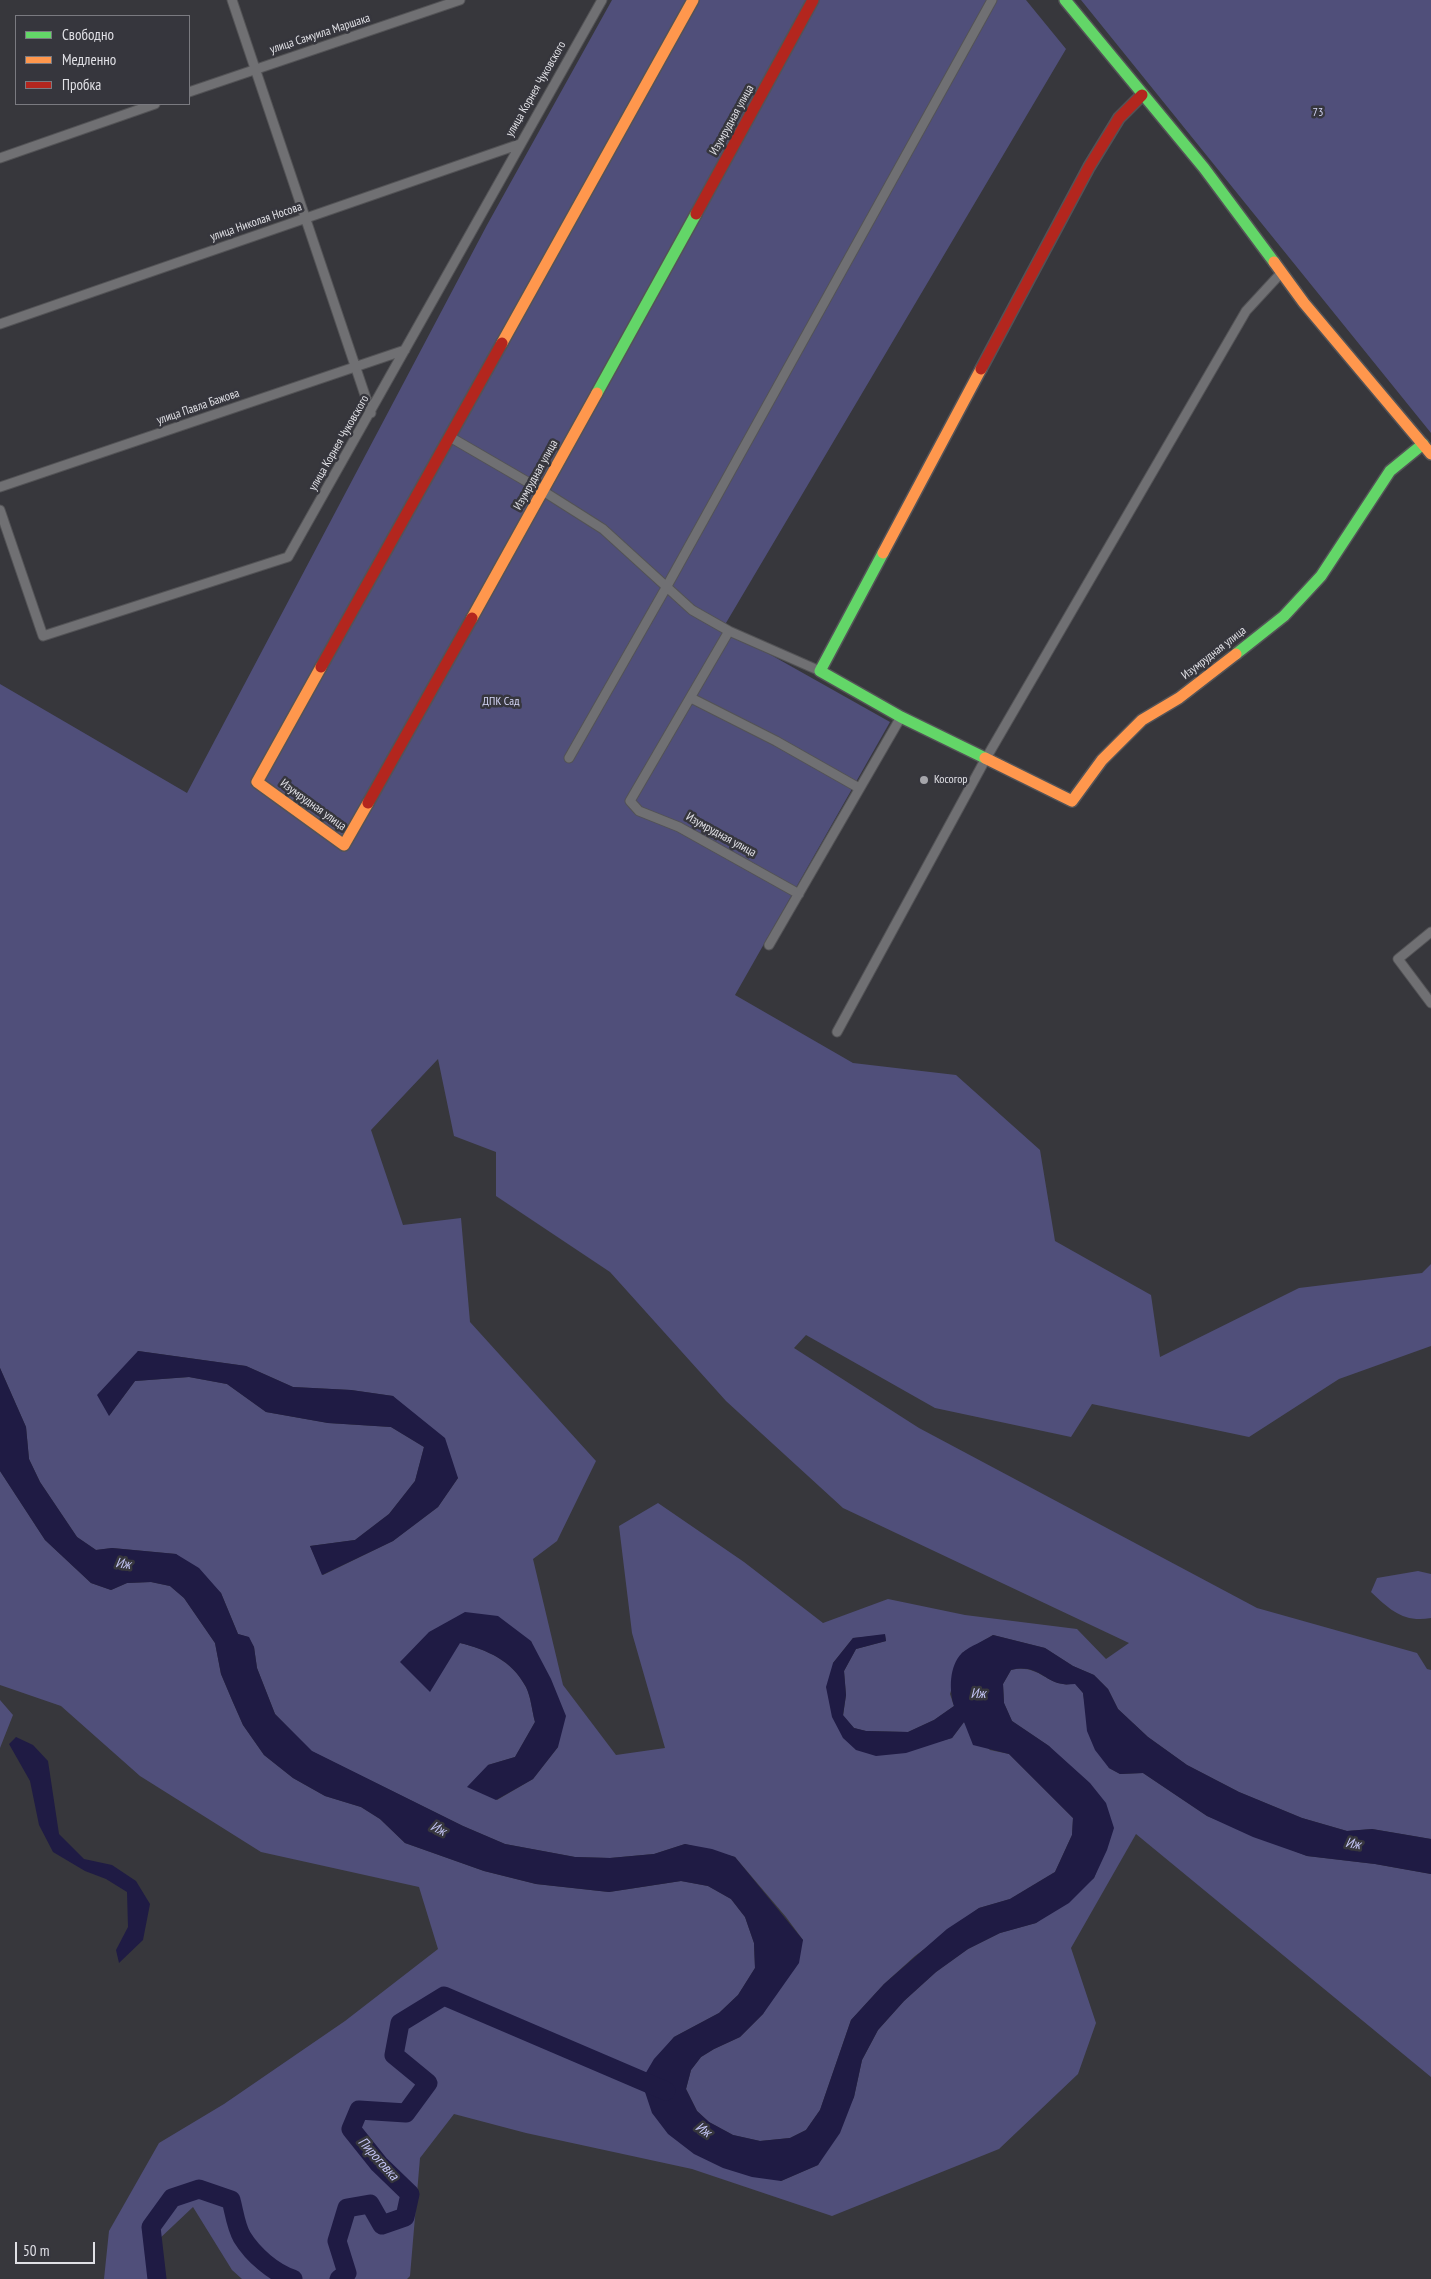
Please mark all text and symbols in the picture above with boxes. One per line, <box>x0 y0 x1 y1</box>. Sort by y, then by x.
street label: улица Самуила Маршака <box>268 11 372 57</box>
legend <box>15 15 190 105</box>
text: Свободно <box>62 25 114 44</box>
street label: улица Корнея Чуковского <box>503 39 569 139</box>
text: Медленно <box>62 50 116 69</box>
text: Пробка <box>62 75 101 94</box>
street label: Изумрудная улица <box>707 82 757 158</box>
park label: 73 <box>1313 106 1323 120</box>
street label: улица Николая Носова <box>208 200 304 244</box>
street label: улица Павла Бажова <box>155 386 241 428</box>
street label: улица Корнея Чуковского <box>306 393 372 493</box>
street label: Изумрудная улица <box>511 437 561 513</box>
street label: Изумрудная улица <box>1179 623 1249 683</box>
park label: ДПК Сад <box>483 695 519 709</box>
place label: Косогор <box>934 773 968 787</box>
marker: Косогор <box>918 774 930 786</box>
street label: Изумрудная улица <box>277 776 349 834</box>
street label: Изумрудная улица <box>683 810 759 860</box>
water label: Иж <box>114 1555 132 1573</box>
water label: Иж <box>970 1686 986 1702</box>
water label: Иж <box>428 1818 448 1840</box>
water label: Иж <box>1344 1834 1362 1854</box>
water label: Иж <box>692 2119 714 2141</box>
water label: Пироговка <box>354 2134 402 2184</box>
scale bar <box>18 2232 98 2264</box>
text: 50 m <box>23 2241 49 2260</box>

